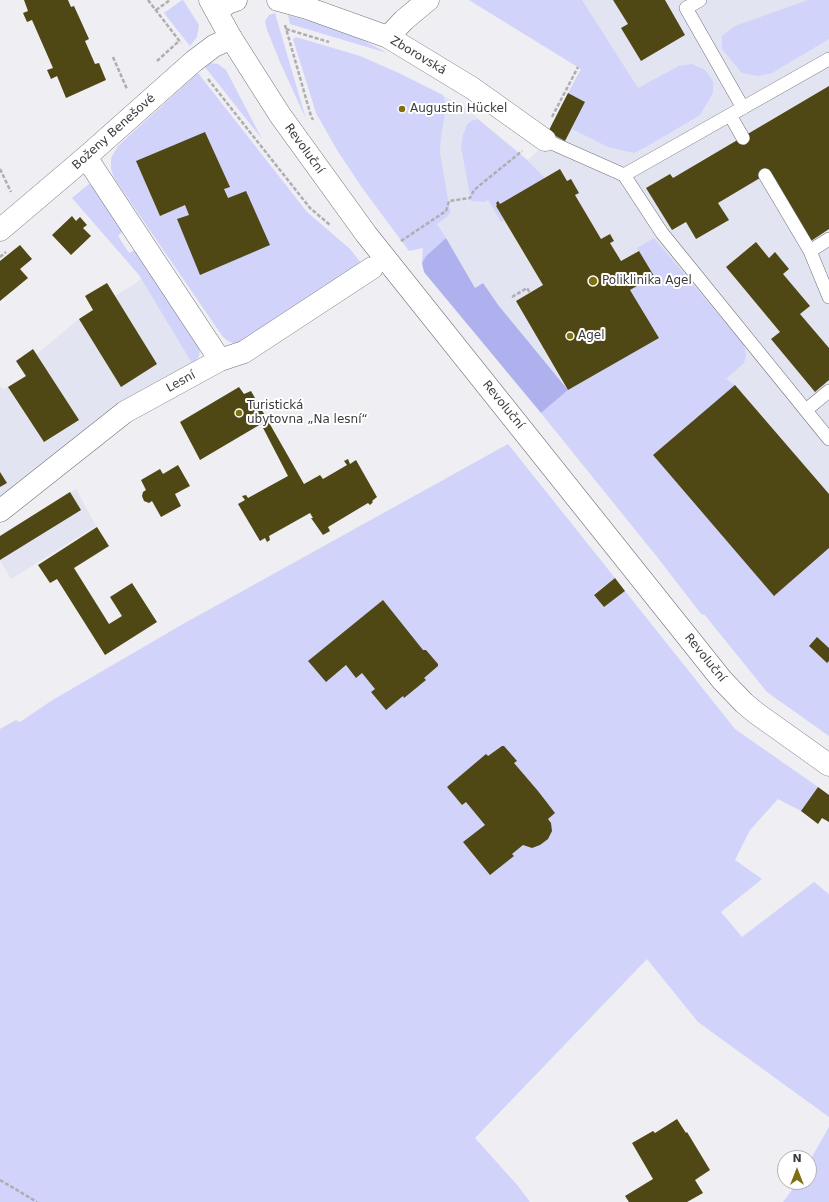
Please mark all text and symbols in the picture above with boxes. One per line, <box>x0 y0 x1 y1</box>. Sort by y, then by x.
street label: Zborovská <box>387 34 449 78</box>
street label: Boženy Benešové <box>70 91 158 173</box>
place label: Augustin Hückel <box>410 102 507 116</box>
marker: Augustin Hückel <box>397 104 407 114</box>
street label: Revoluční <box>281 121 327 177</box>
place label: Poliklinika Agel <box>602 274 692 288</box>
marker: Poliklinika Agel <box>587 275 599 287</box>
place label: Agel <box>578 329 605 343</box>
marker: Agel <box>565 331 575 341</box>
street label: Lesní <box>164 368 198 396</box>
street label: Revoluční <box>479 378 527 432</box>
place label: Turistická ubytovna „Na lesní“ <box>247 399 368 427</box>
marker: Turistická ubytovna „Na lesní“ <box>234 408 244 418</box>
street label: Revoluční <box>681 631 729 685</box>
north arrow <box>777 1150 817 1190</box>
text: N <box>792 1152 802 1165</box>

